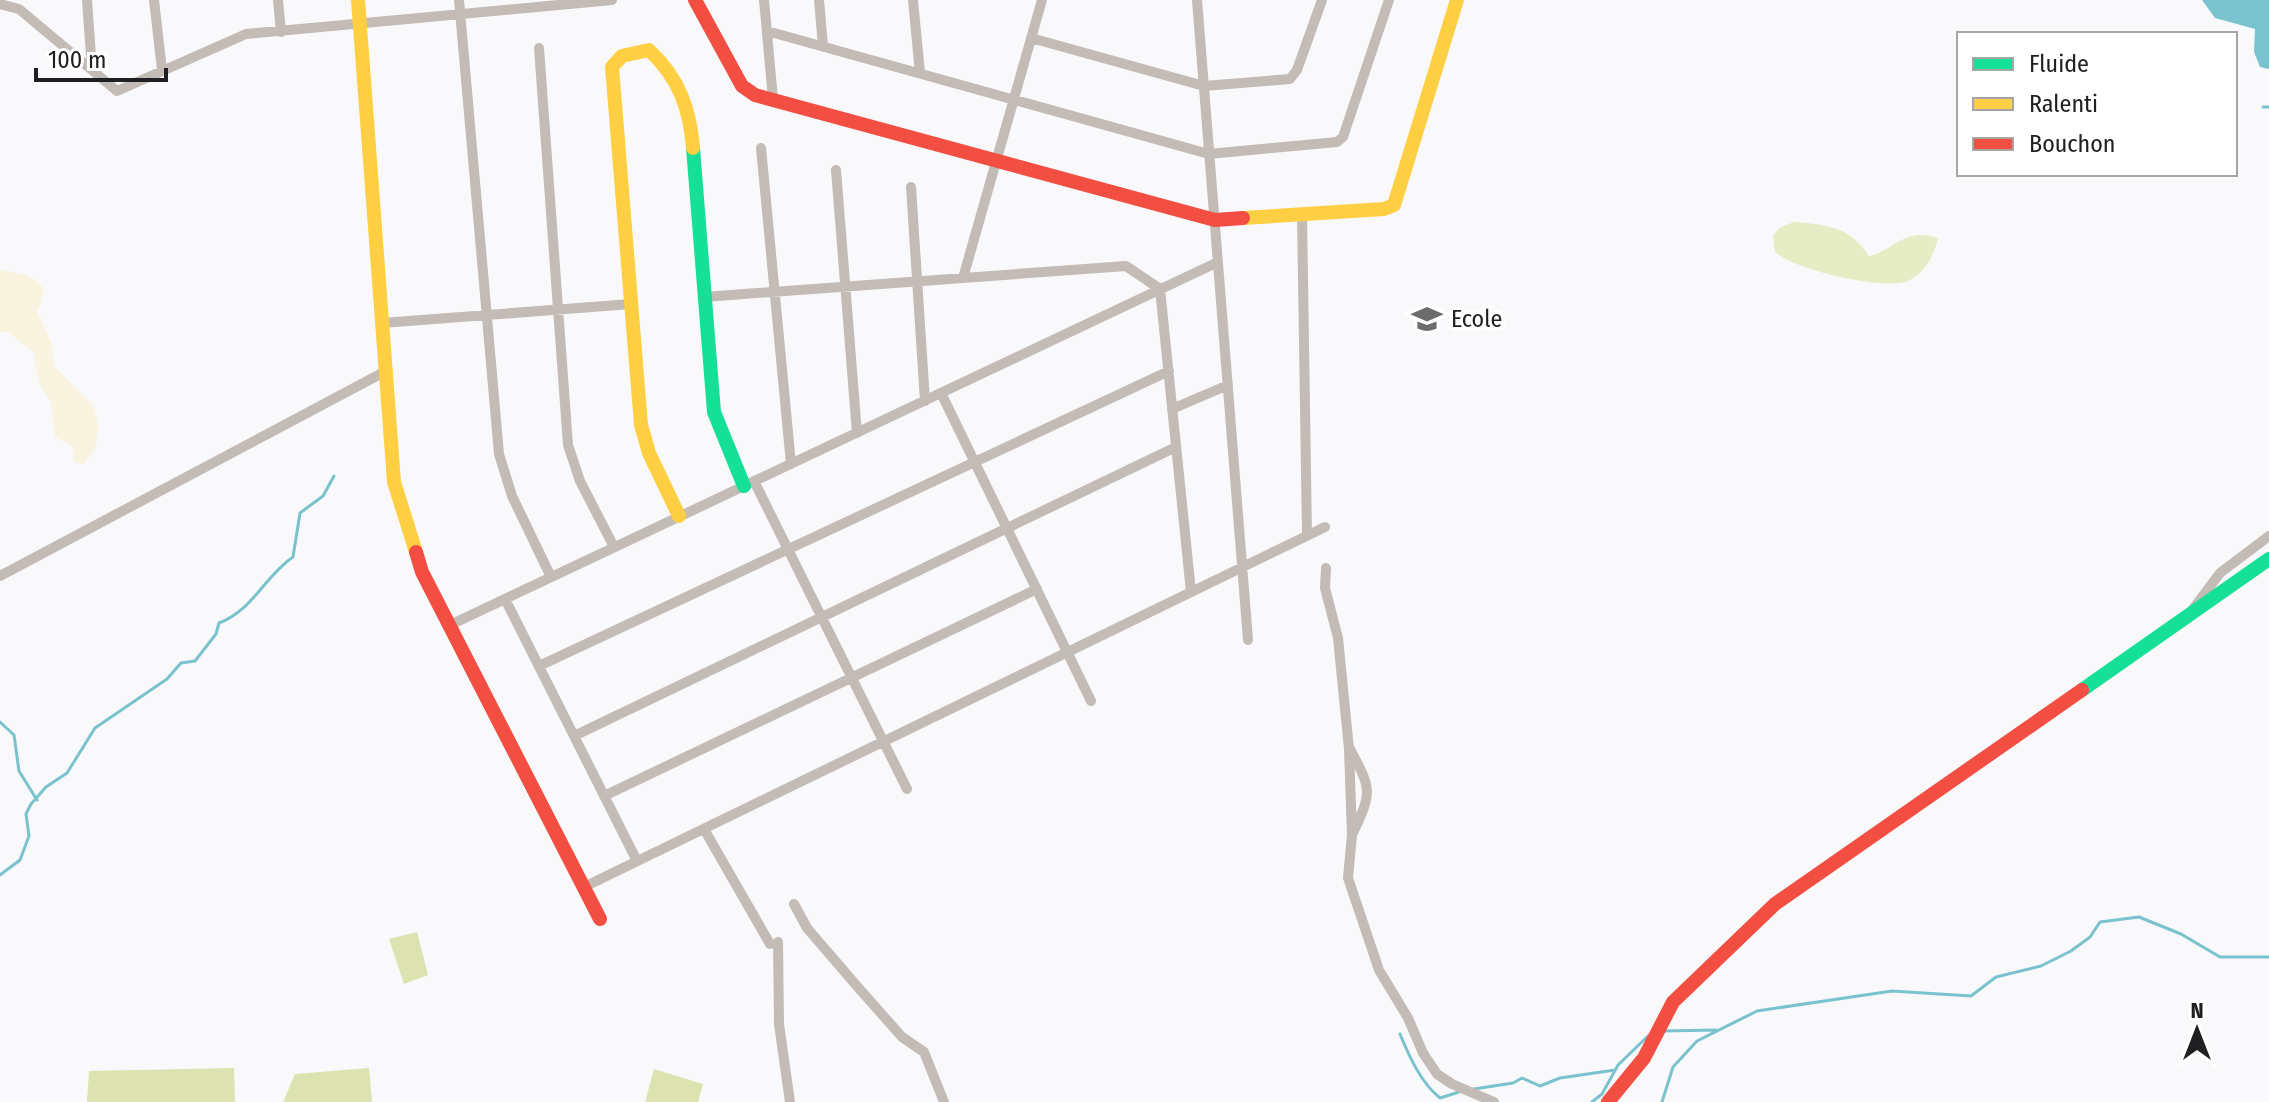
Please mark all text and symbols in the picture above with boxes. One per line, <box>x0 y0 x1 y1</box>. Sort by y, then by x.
scale bar <box>36 32 166 82</box>
legend <box>1957 32 2237 176</box>
text: 100 m <box>48 46 106 74</box>
text: Fluide <box>2029 50 2089 78</box>
text: Ralenti <box>2029 90 2098 118</box>
text: Bouchon <box>2029 130 2116 158</box>
school or university icon: Ecole <box>1410 302 1444 336</box>
place label: Ecole <box>1451 305 1502 333</box>
north arrow <box>2157 990 2237 1070</box>
text: N <box>2190 997 2204 1024</box>

